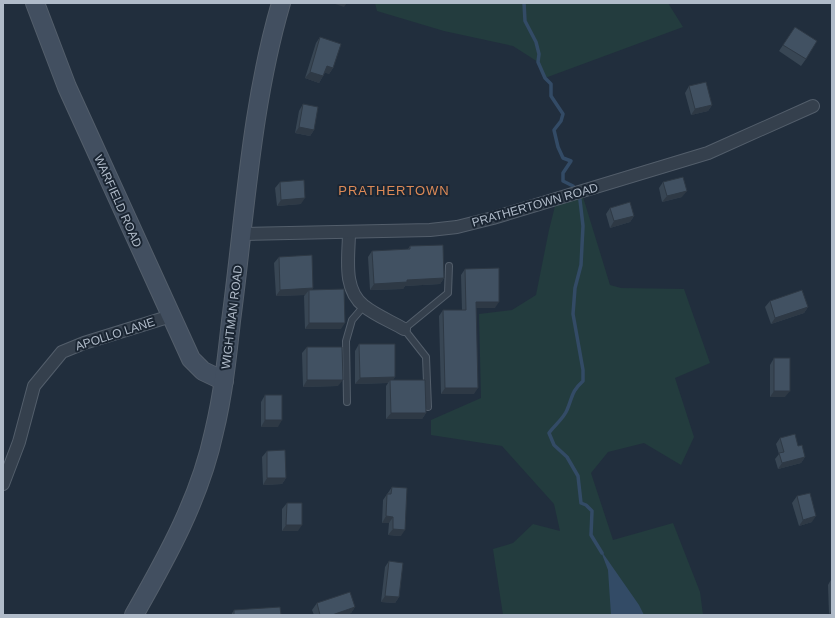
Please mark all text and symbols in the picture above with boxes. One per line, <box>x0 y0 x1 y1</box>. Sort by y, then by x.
street label: WARFIELD ROAD <box>91 153 145 250</box>
street label: PRATHERTOWN ROAD <box>470 180 600 230</box>
district label: PRATHERTOWN <box>338 183 450 198</box>
street label: WIGHTMAN ROAD <box>219 264 245 370</box>
street label: APOLLO LANE <box>74 315 156 353</box>

